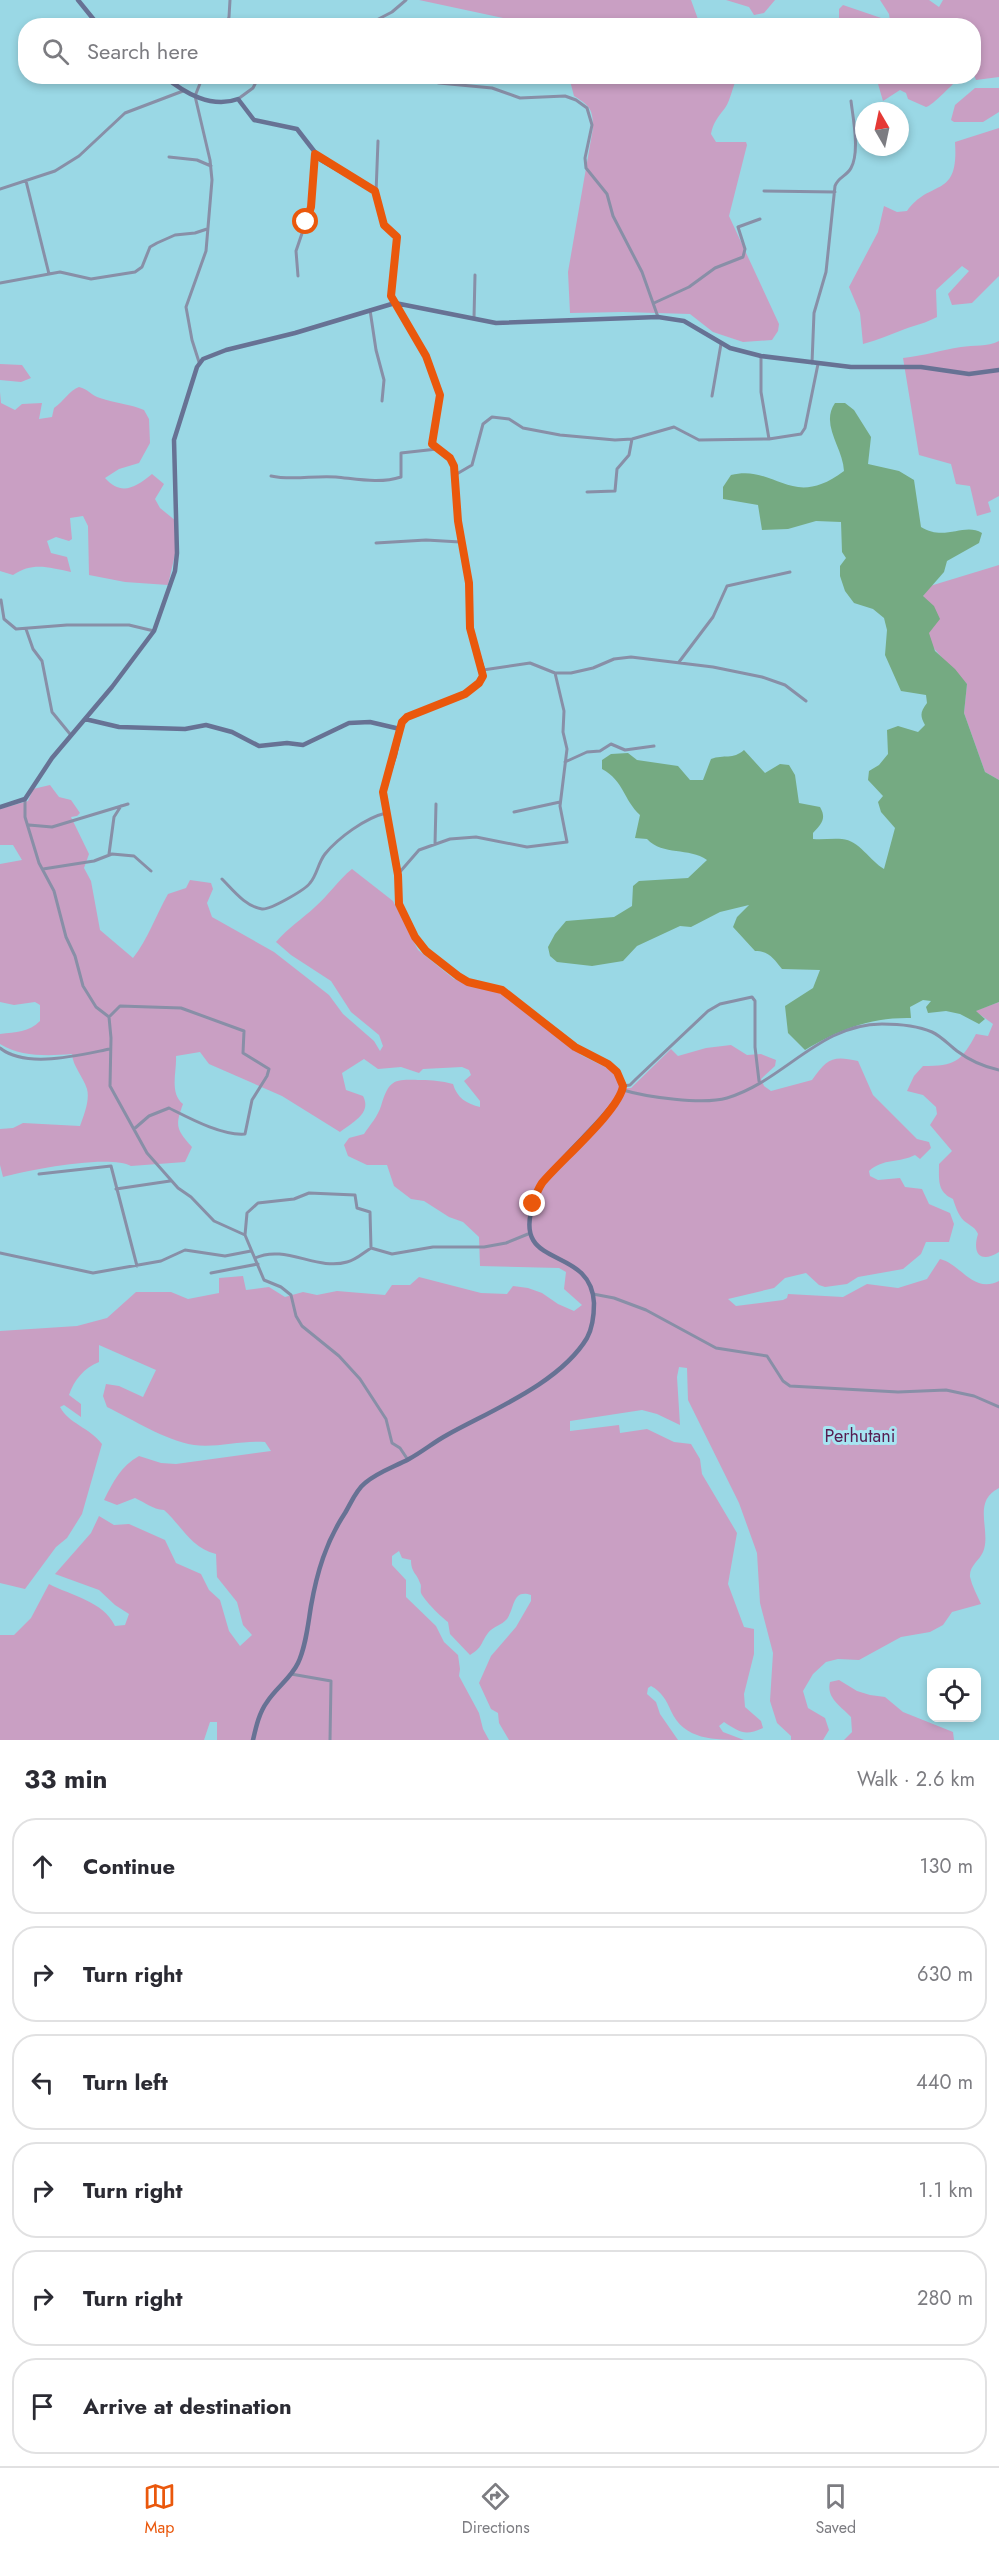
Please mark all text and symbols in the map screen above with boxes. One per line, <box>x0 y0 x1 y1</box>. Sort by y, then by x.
search box <box>18 18 981 84</box>
icon: search <box>39 35 72 68</box>
text: Search here <box>87 35 198 67</box>
north arrow <box>855 102 909 156</box>
route start <box>292 208 318 234</box>
route end <box>519 1190 545 1216</box>
park label: Perhutani <box>825 1423 895 1449</box>
map controls <box>927 1668 981 1722</box>
button: locate <box>927 1668 981 1722</box>
text: 33 min <box>24 1760 108 1798</box>
text: Walk · 2.6 km <box>857 1765 975 1794</box>
icon: ahead <box>26 1850 59 1883</box>
text: Continue <box>83 1850 175 1882</box>
text: 130 m <box>919 1852 973 1881</box>
icon: right <box>26 1958 59 1991</box>
text: Turn right <box>83 1958 183 1990</box>
text: 630 m <box>917 1960 973 1989</box>
icon: left <box>26 2066 59 2099</box>
text: Turn left <box>83 2066 168 2098</box>
text: 440 m <box>916 2068 973 2097</box>
icon: right <box>26 2174 59 2207</box>
text: Turn right <box>83 2174 183 2206</box>
text: 1.1 km <box>919 2176 973 2205</box>
icon: right <box>26 2282 59 2315</box>
text: Turn right <box>83 2282 183 2314</box>
text: 280 m <box>917 2284 973 2313</box>
icon: arrive <box>26 2390 59 2423</box>
text: Arrive at destination <box>83 2390 292 2422</box>
tab: Map <box>143 2480 176 2539</box>
tab: Directions <box>462 2480 530 2539</box>
tab: Saved <box>815 2480 856 2539</box>

